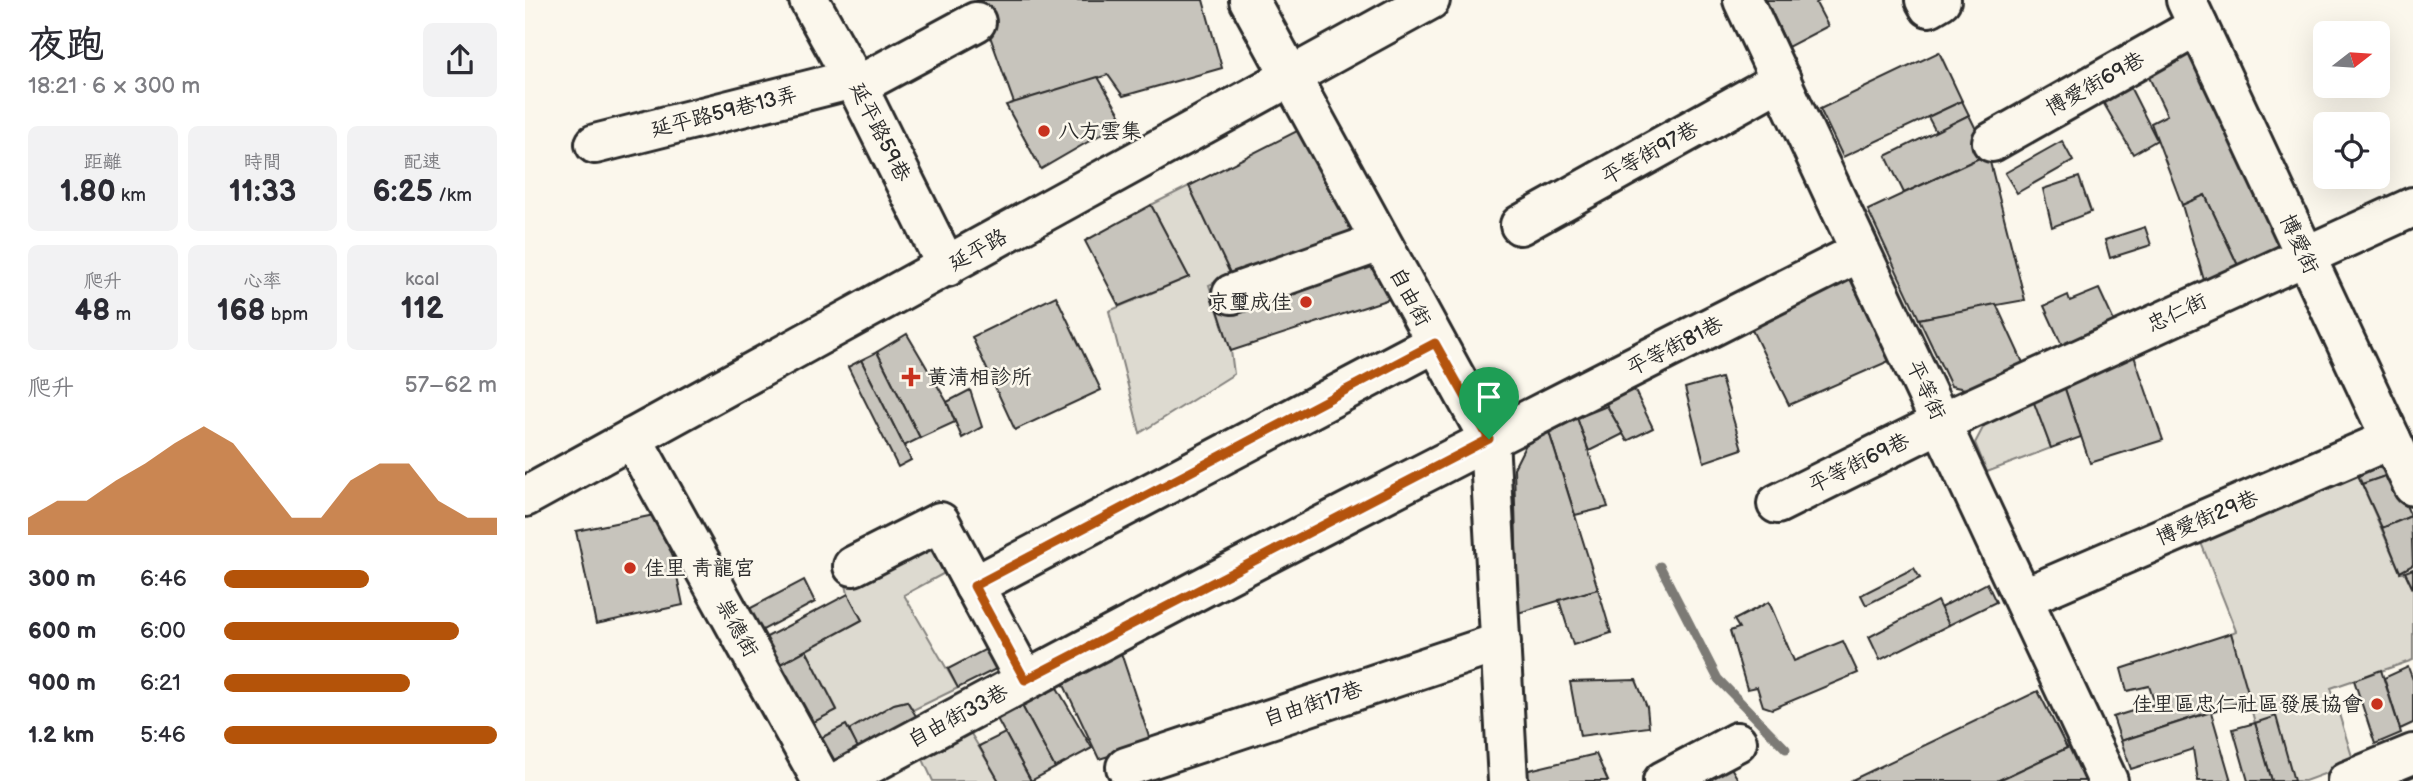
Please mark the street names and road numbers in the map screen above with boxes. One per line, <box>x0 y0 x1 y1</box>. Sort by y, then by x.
street label: 博愛街69巷 <box>2041 47 2149 121</box>
street label: 延平路59巷 <box>844 78 916 186</box>
street label: 延平路59巷13弄 <box>648 82 800 142</box>
street label: 平等街97巷 <box>1597 116 1703 190</box>
street label: 博愛街 <box>2274 210 2324 278</box>
street label: 延平路 <box>944 224 1012 276</box>
street label: 自由街 <box>1384 263 1436 331</box>
street label: 忠仁街 <box>2143 288 2211 338</box>
street label: 平等街81巷 <box>1623 311 1727 381</box>
street label: 平等街 <box>1901 356 1951 424</box>
street label: 平等街69巷 <box>1805 428 1913 498</box>
street label: 博愛街29巷 <box>2152 485 2262 551</box>
street label: 祟德街 <box>711 594 763 662</box>
street label: 自由街17巷 <box>1260 676 1366 732</box>
street label: 自由街33巷 <box>904 679 1012 753</box>

